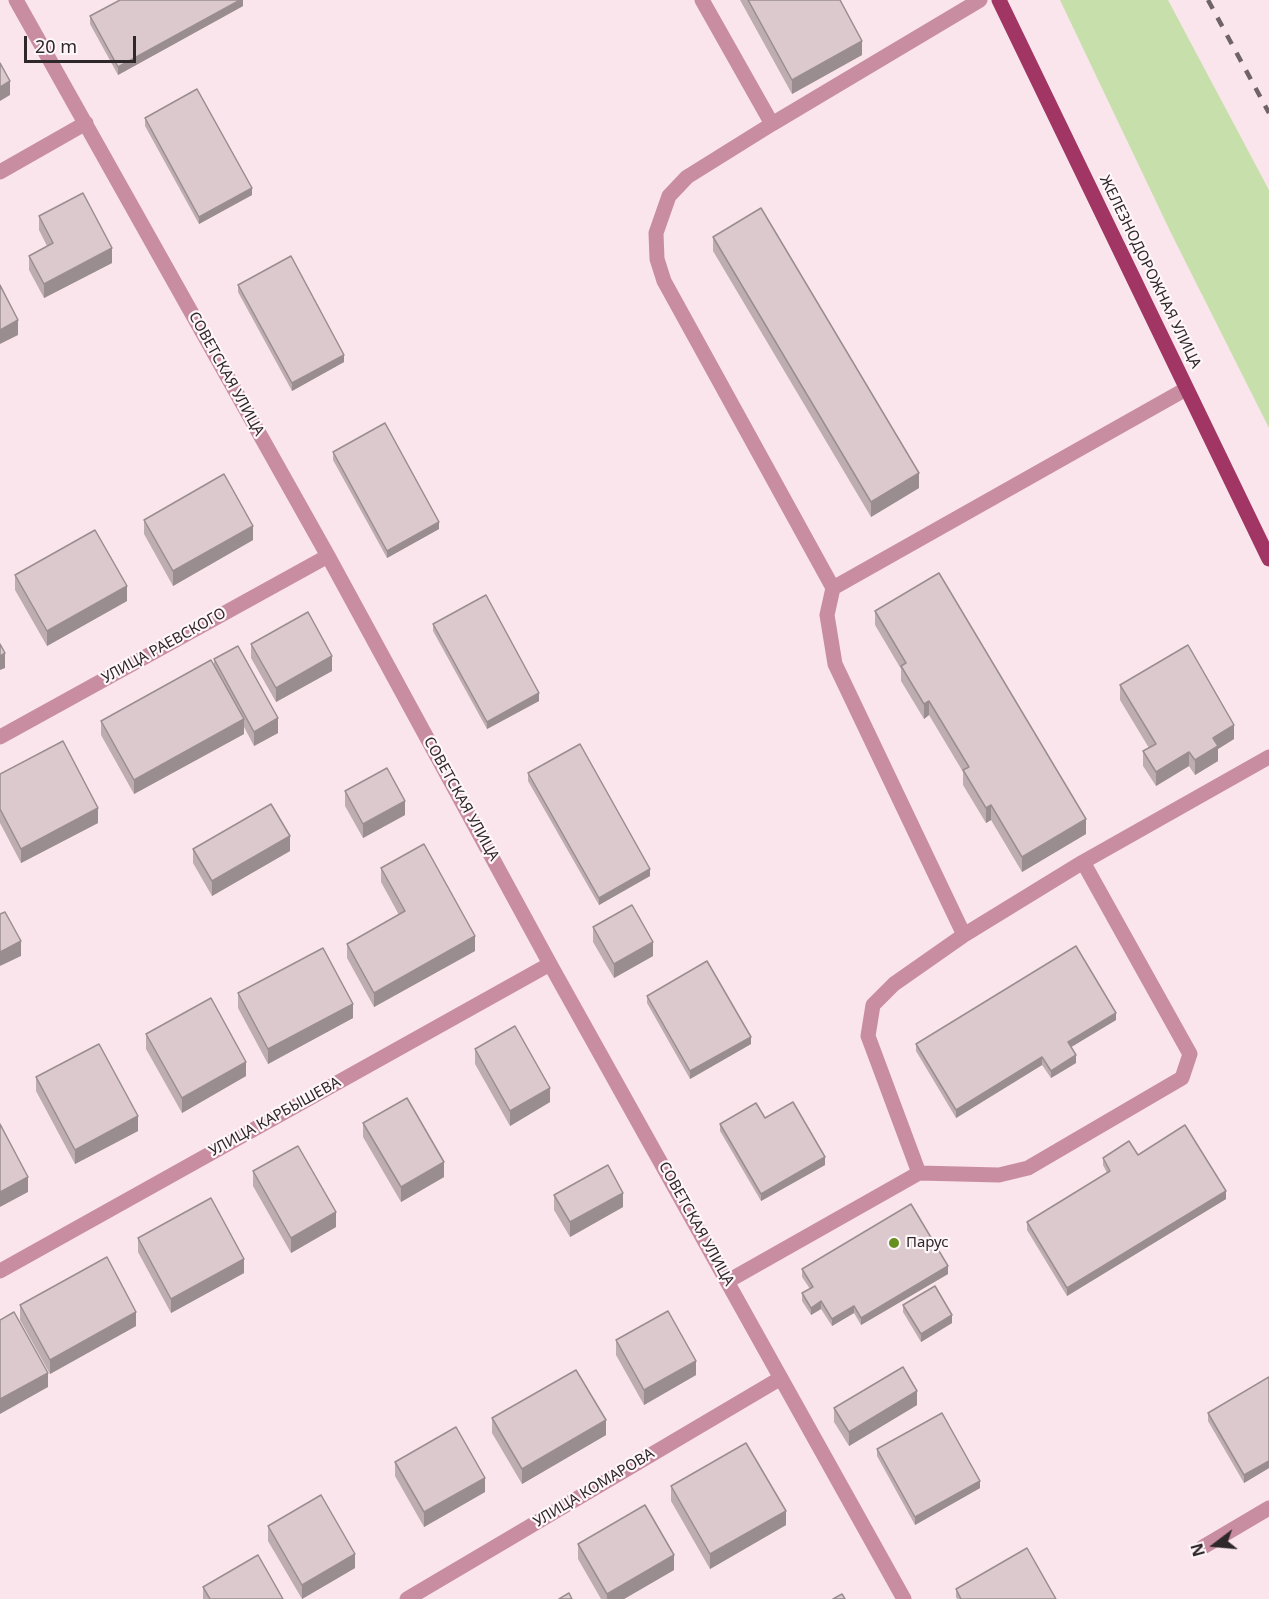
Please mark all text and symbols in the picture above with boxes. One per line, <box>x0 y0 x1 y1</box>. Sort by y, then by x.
scale bar <box>27 24 140 62</box>
text: 20 m <box>35 34 77 58</box>
street label: ЖЕЛЕЗНОДОРОЖНАЯ УЛИЦА <box>1095 173 1205 371</box>
street label: СОВЕТСКАЯ УЛИЦА <box>184 309 268 439</box>
street label: УЛИЦА РАЕВСКОГО <box>99 604 229 688</box>
street label: СОВЕТСКАЯ УЛИЦА <box>419 734 503 864</box>
street label: УЛИЦА КАРБЫШЕВА <box>206 1073 344 1161</box>
street label: СОВЕТСКАЯ УЛИЦА <box>654 1159 738 1289</box>
place label: Парус <box>906 1234 949 1252</box>
marker: Парус <box>887 1236 901 1250</box>
street label: УЛИЦА КОМАРОВА <box>530 1445 658 1531</box>
north arrow <box>1185 1515 1245 1575</box>
text: N <box>1185 1541 1210 1559</box>

